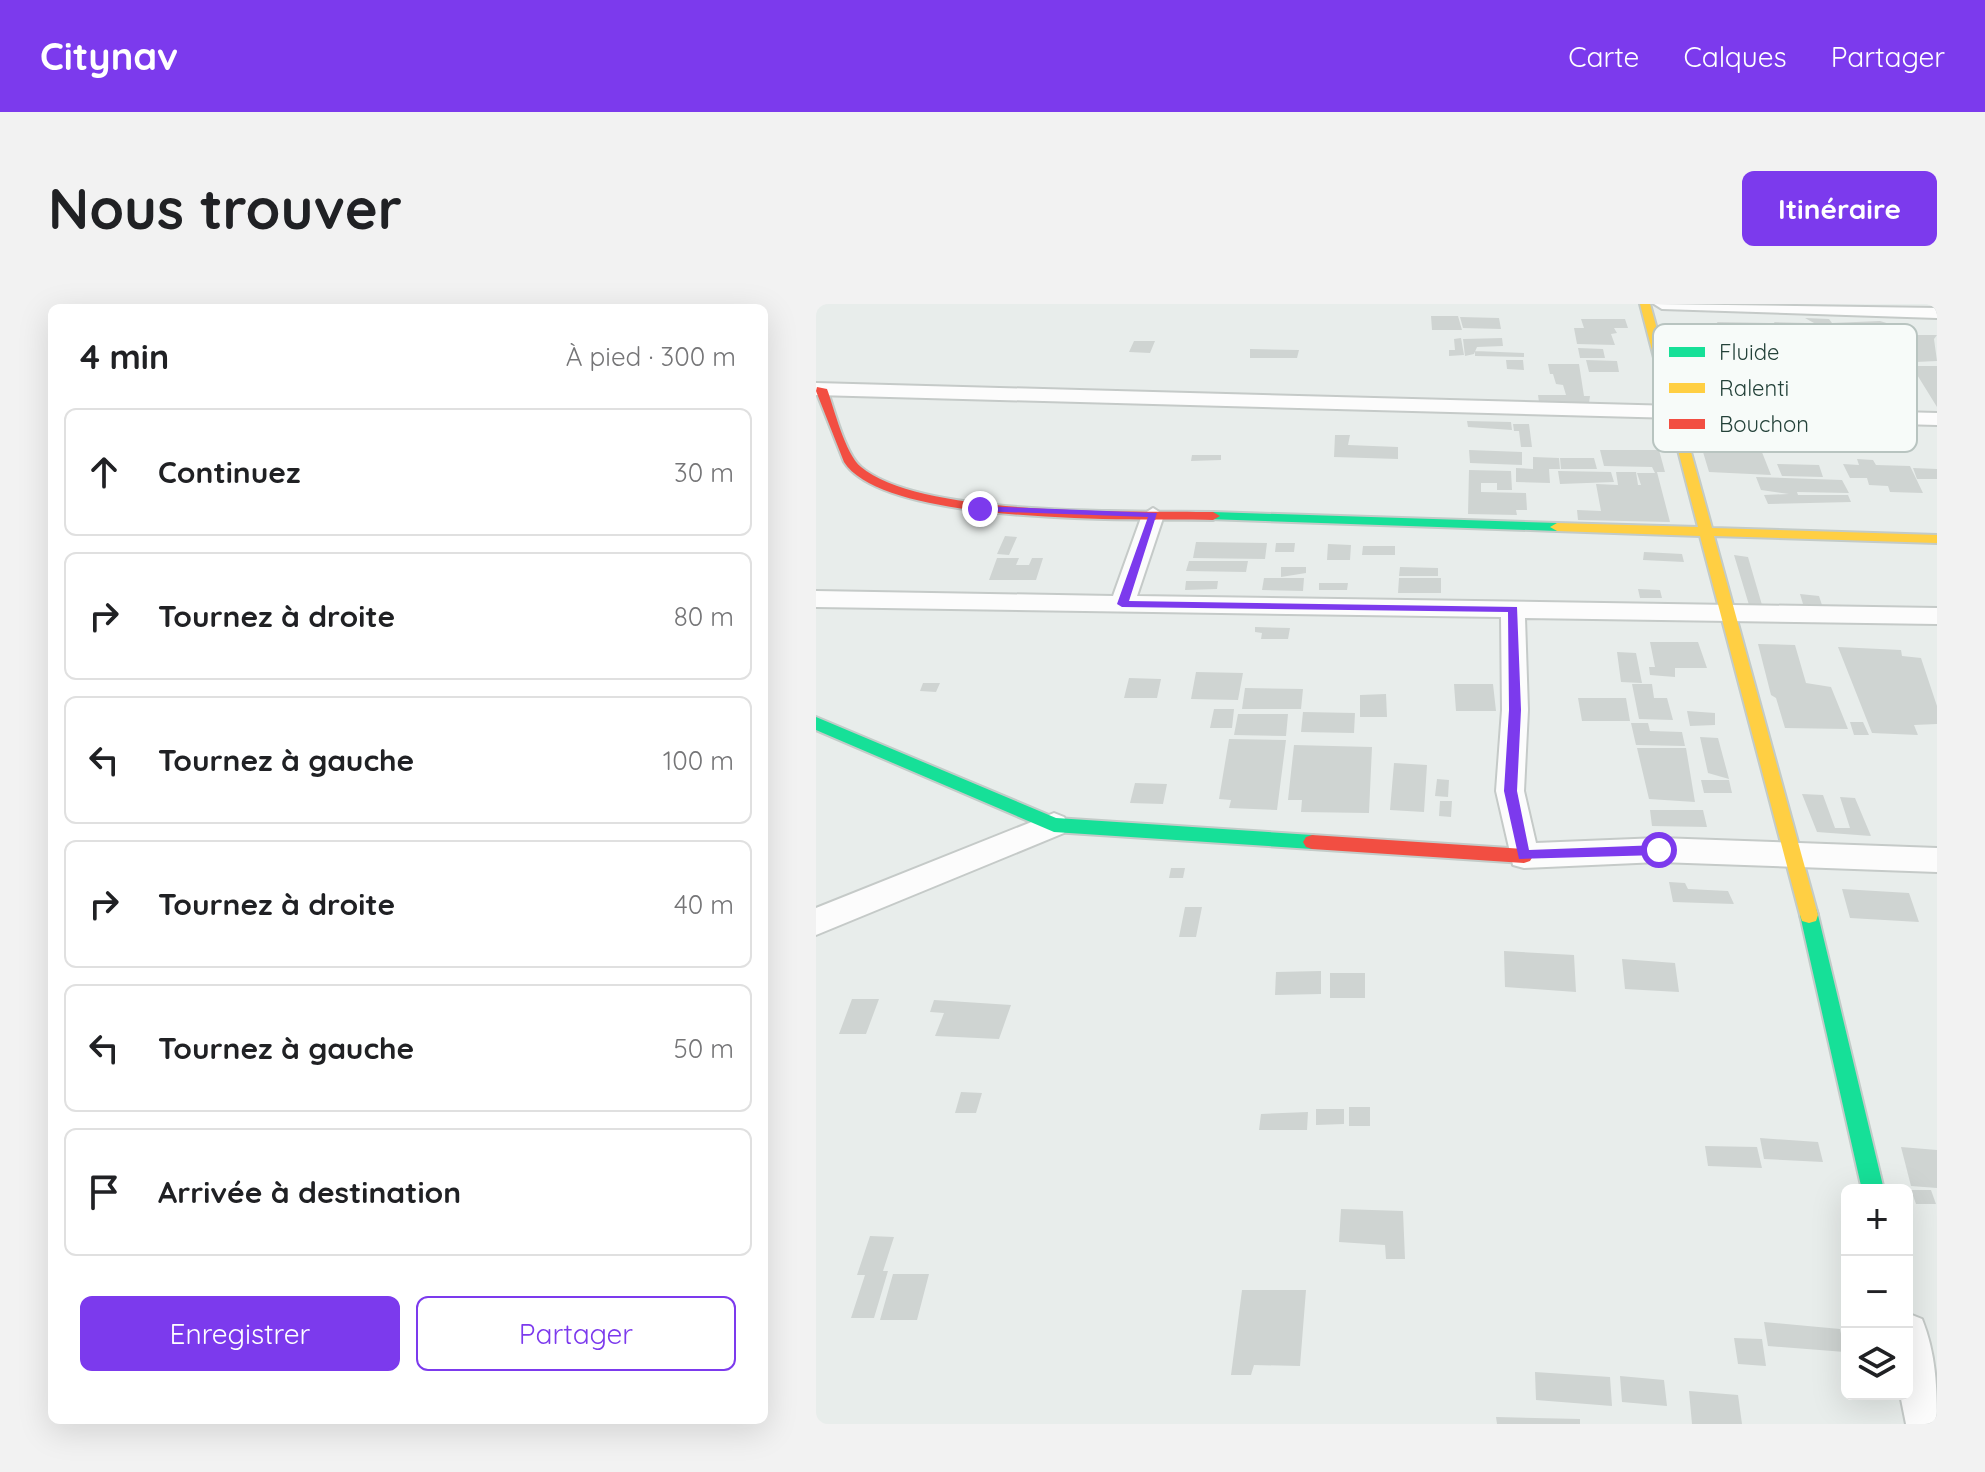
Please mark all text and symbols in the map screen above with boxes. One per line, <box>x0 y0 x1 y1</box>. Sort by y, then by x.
text: Citynav <box>40 32 178 80</box>
text: Carte <box>1568 39 1639 74</box>
text: Calques <box>1683 39 1787 74</box>
text: Partager <box>1831 39 1945 74</box>
button: Itinéraire <box>1742 171 1937 246</box>
text: Nous trouver <box>48 173 402 243</box>
legend <box>1653 324 1917 452</box>
text: 4 min <box>80 335 169 378</box>
text: Fluide <box>1719 338 1779 366</box>
text: À pied · 300 m <box>566 340 736 373</box>
text: Ralenti <box>1719 374 1789 402</box>
text: Bouchon <box>1719 410 1809 438</box>
icon: ahead <box>82 450 126 494</box>
text: Continuez <box>158 453 300 491</box>
text: 30 m <box>674 456 734 489</box>
route end <box>962 491 998 527</box>
icon: right <box>82 594 126 638</box>
text: Tournez à droite <box>158 597 395 635</box>
text: 80 m <box>674 600 734 633</box>
icon: left <box>82 738 126 782</box>
text: Tournez à gauche <box>158 741 414 779</box>
text: 100 m <box>663 744 734 777</box>
route start <box>1641 832 1677 868</box>
icon: right <box>82 882 126 926</box>
text: Tournez à droite <box>158 885 395 923</box>
text: 40 m <box>674 888 734 921</box>
icon: left <box>82 1026 126 1070</box>
text: Tournez à gauche <box>158 1029 414 1067</box>
text: 50 m <box>674 1032 734 1065</box>
icon: arrive <box>82 1170 126 1214</box>
text: Arrivée à destination <box>158 1173 461 1211</box>
map controls <box>1841 1184 1913 1400</box>
button: + <box>1841 1184 1913 1256</box>
button: − <box>1841 1256 1913 1328</box>
button: Enregistrer <box>80 1296 400 1371</box>
button: Partager <box>416 1296 736 1371</box>
button: layers <box>1841 1328 1913 1400</box>

